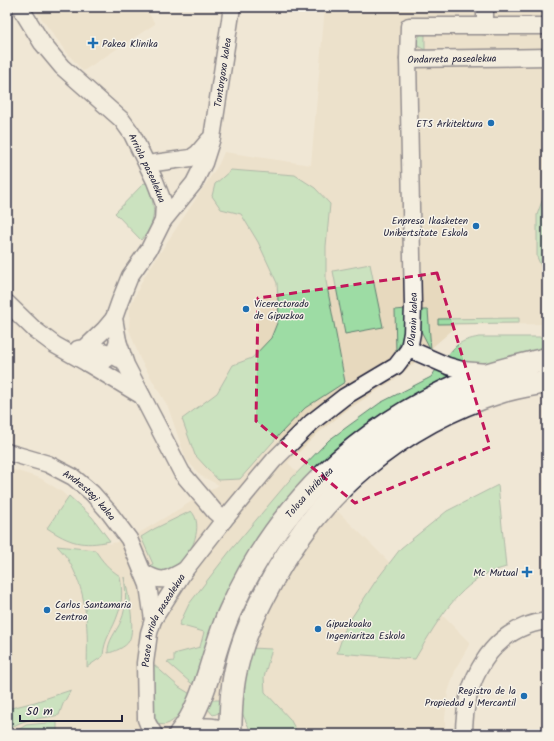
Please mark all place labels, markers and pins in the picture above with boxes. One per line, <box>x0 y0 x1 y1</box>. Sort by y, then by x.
place label: Pakea Klinika <box>102 36 158 52</box>
marker: Pakea Klinika <box>87 37 99 49</box>
place label: ETS Arkitektura <box>416 116 483 132</box>
marker: ETS Arkitektura <box>486 118 496 128</box>
place label: Enpresa Ikasketen Unibertsitate Eskola <box>383 213 468 241</box>
marker: Enpresa Ikasketen Unibertsitate Eskola <box>471 221 481 231</box>
place label: Vicerectorado de Gipuzkoa <box>254 296 309 324</box>
marker: Vicerectorado de Gipuzkoa <box>241 304 251 314</box>
place label: Mc Mutual <box>473 565 519 581</box>
marker: Mc Mutual <box>521 566 533 578</box>
place label: Carlos Santamaria Zentroa <box>55 597 131 625</box>
marker: Carlos Santamaria Zentroa <box>42 605 52 615</box>
place label: Gipuzkoako Ingeniaritza Eskola <box>326 616 406 644</box>
marker: Gipuzkoako Ingeniaritza Eskola <box>313 624 323 634</box>
place label: Registro de la Propiedad y Mercantil <box>425 683 517 711</box>
marker: Registro de la Propiedad y Mercantil <box>519 691 529 701</box>

